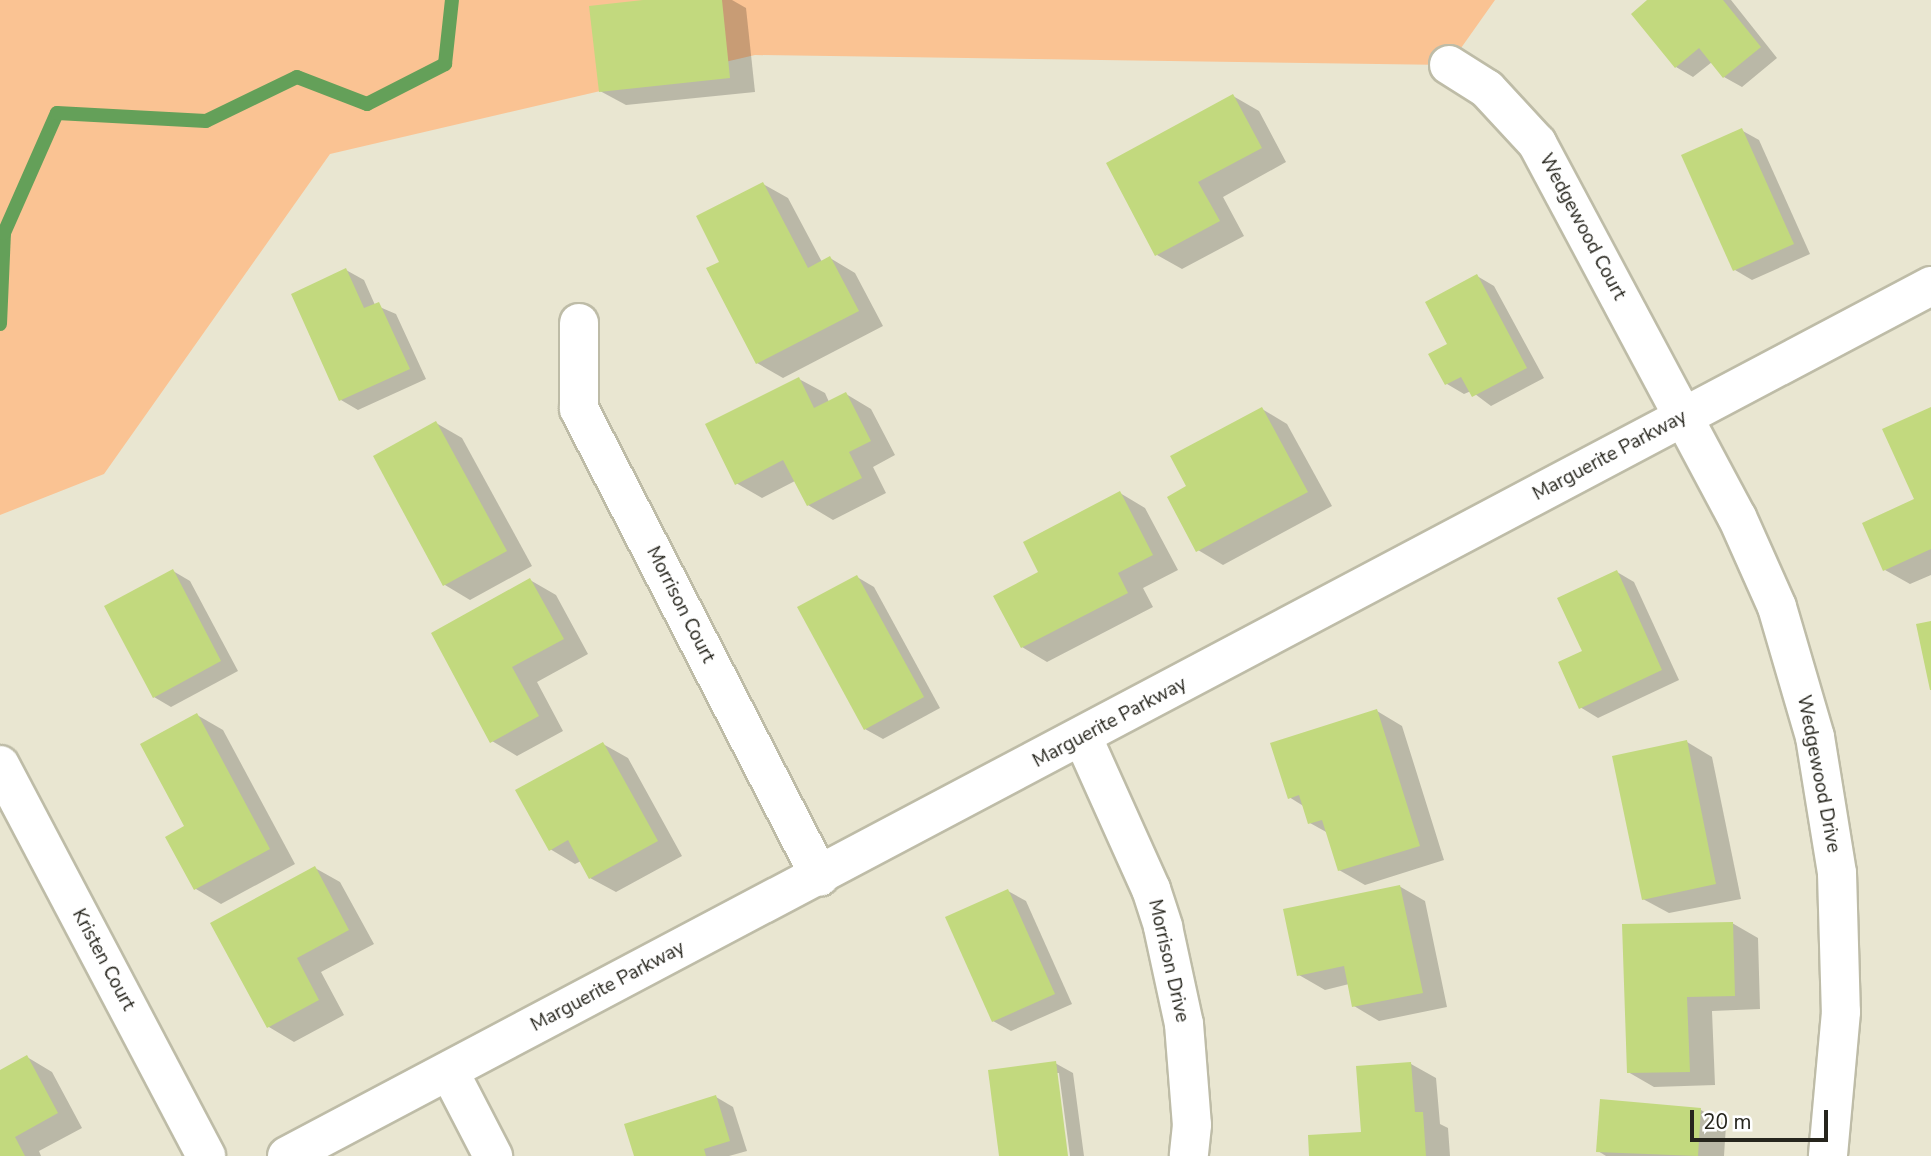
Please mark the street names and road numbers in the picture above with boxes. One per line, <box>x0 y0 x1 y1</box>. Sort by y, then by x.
street label: Wedgewood Court <box>1534 150 1630 304</box>
street label: Marguerite Parkway <box>1529 406 1691 506</box>
street label: Morrison Court <box>641 543 719 667</box>
street label: Marguerite Parkway <box>1029 673 1191 773</box>
street label: Wedgewood Drive <box>1792 693 1844 855</box>
street label: Morrison Drive <box>1143 897 1193 1025</box>
street label: Kristen Court <box>67 905 139 1015</box>
street label: Marguerite Parkway <box>527 937 689 1037</box>

